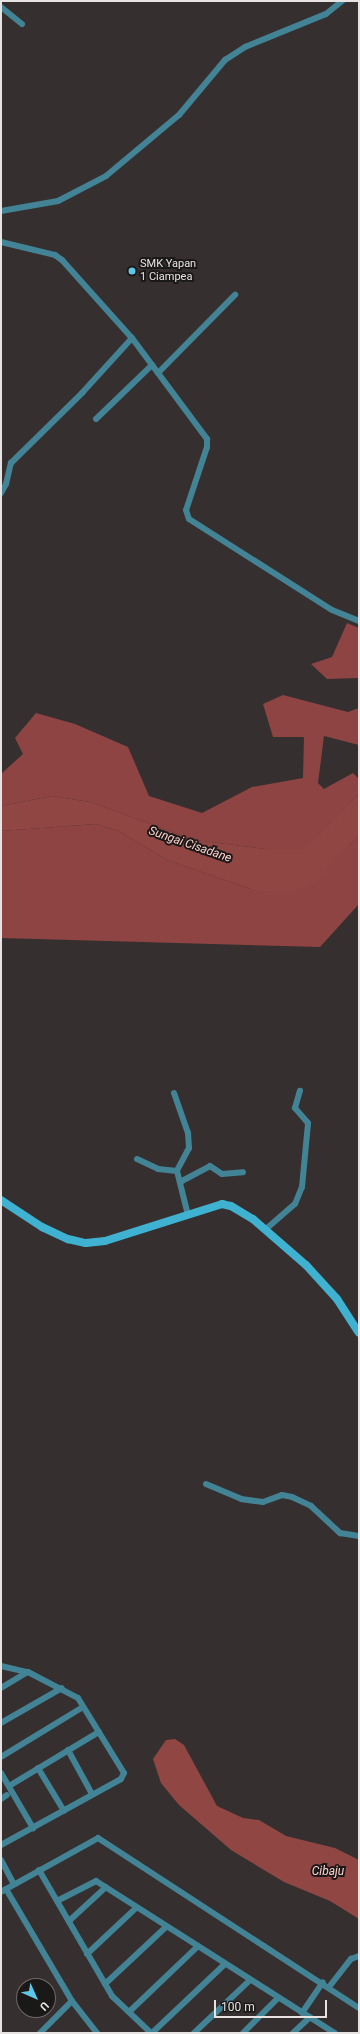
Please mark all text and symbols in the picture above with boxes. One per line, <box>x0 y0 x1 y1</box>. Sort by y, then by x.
place label: SMK Yapan 1 Ciampea <box>140 258 196 284</box>
marker: SMK Yapan 1 Ciampea <box>127 266 137 276</box>
water label: Sungai Cisadane <box>147 824 233 866</box>
water label: Cibaju <box>312 1865 344 1879</box>
north arrow <box>16 1978 56 2018</box>
scale bar <box>216 1992 329 2018</box>
text: U <box>37 1999 51 2013</box>
text: 100 m <box>221 2000 255 2014</box>

